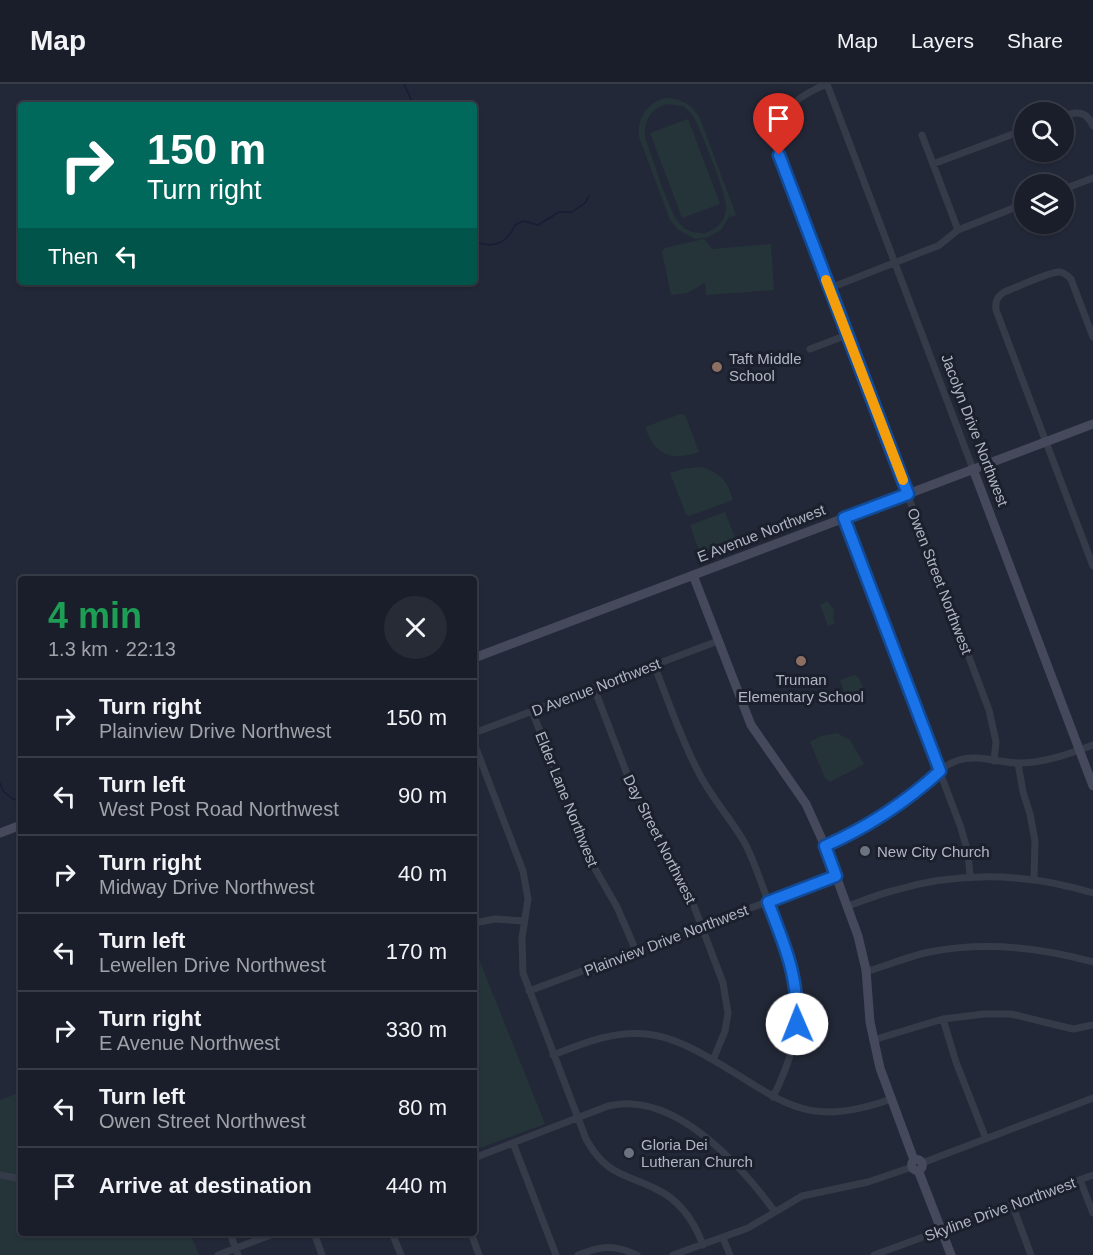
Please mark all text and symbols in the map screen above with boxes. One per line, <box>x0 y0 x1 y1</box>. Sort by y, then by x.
text: Map <box>30 25 86 56</box>
text: Map <box>837 29 878 52</box>
text: Layers <box>911 29 974 52</box>
text: Share <box>1007 29 1063 52</box>
pin <box>753 93 804 155</box>
icon: arrive <box>762 102 795 135</box>
map controls <box>1014 102 1074 234</box>
button: search <box>1014 102 1074 162</box>
icon: right <box>48 126 126 204</box>
text: 150 m <box>147 126 266 173</box>
button: layers <box>1014 174 1074 234</box>
text: Turn right <box>147 175 262 205</box>
icon: left <box>110 240 143 273</box>
text: Then <box>48 244 98 269</box>
place label: Taft Middle School <box>729 350 802 384</box>
street label: Jacolyn Drive Northwest <box>938 351 1012 509</box>
marker: Taft Middle School <box>710 360 724 374</box>
street label: E Avenue Northwest <box>695 500 828 565</box>
street label: Owen Street Northwest <box>904 506 976 657</box>
text: 4 min <box>48 595 142 636</box>
button: close <box>384 596 447 659</box>
text: 1.3 km · 22:13 <box>48 638 176 660</box>
street label: D Avenue Northwest <box>529 654 664 719</box>
marker: Truman Elementary School <box>794 654 808 668</box>
place label: Truman Elementary School <box>738 671 864 705</box>
text: Turn right <box>99 694 201 719</box>
icon: right <box>48 702 81 735</box>
text: 150 m <box>386 705 447 730</box>
text: Plainview Drive Northwest <box>99 720 331 742</box>
street label: Elder Lane Northwest <box>532 729 602 870</box>
text: Turn left <box>99 772 185 797</box>
street label: Day Street Northwest <box>620 772 700 907</box>
icon: left <box>48 780 81 813</box>
text: 90 m <box>398 783 447 808</box>
text: West Post Road Northwest <box>99 798 339 820</box>
place label: New City Church <box>877 843 990 860</box>
marker: New City Church <box>858 844 872 858</box>
text: Turn right <box>99 850 201 875</box>
icon: right <box>48 858 81 891</box>
text: 40 m <box>398 861 447 886</box>
text: Midway Drive Northwest <box>99 876 315 898</box>
street label: Plainview Drive Northwest <box>582 901 751 979</box>
text: Turn left <box>99 928 185 953</box>
icon: left <box>48 936 81 969</box>
text: 170 m <box>386 939 447 964</box>
text: Lewellen Drive Northwest <box>99 954 326 976</box>
position arrow <box>765 992 829 1056</box>
text: Turn right <box>99 1006 201 1031</box>
icon: right <box>48 1014 81 1047</box>
text: 330 m <box>386 1017 447 1042</box>
text: E Avenue Northwest <box>99 1032 280 1054</box>
text: Turn left <box>99 1084 185 1109</box>
icon: left <box>48 1092 81 1125</box>
text: 80 m <box>398 1095 447 1120</box>
text: Owen Street Northwest <box>99 1110 306 1132</box>
place label: Gloria Dei Lutheran Church <box>641 1136 753 1170</box>
marker: Gloria Dei Lutheran Church <box>622 1146 636 1160</box>
icon: arrive <box>48 1170 81 1203</box>
text: Arrive at destination <box>99 1173 312 1198</box>
text: 440 m <box>386 1173 447 1198</box>
street label: Skyline Drive Northwest <box>922 1174 1078 1244</box>

